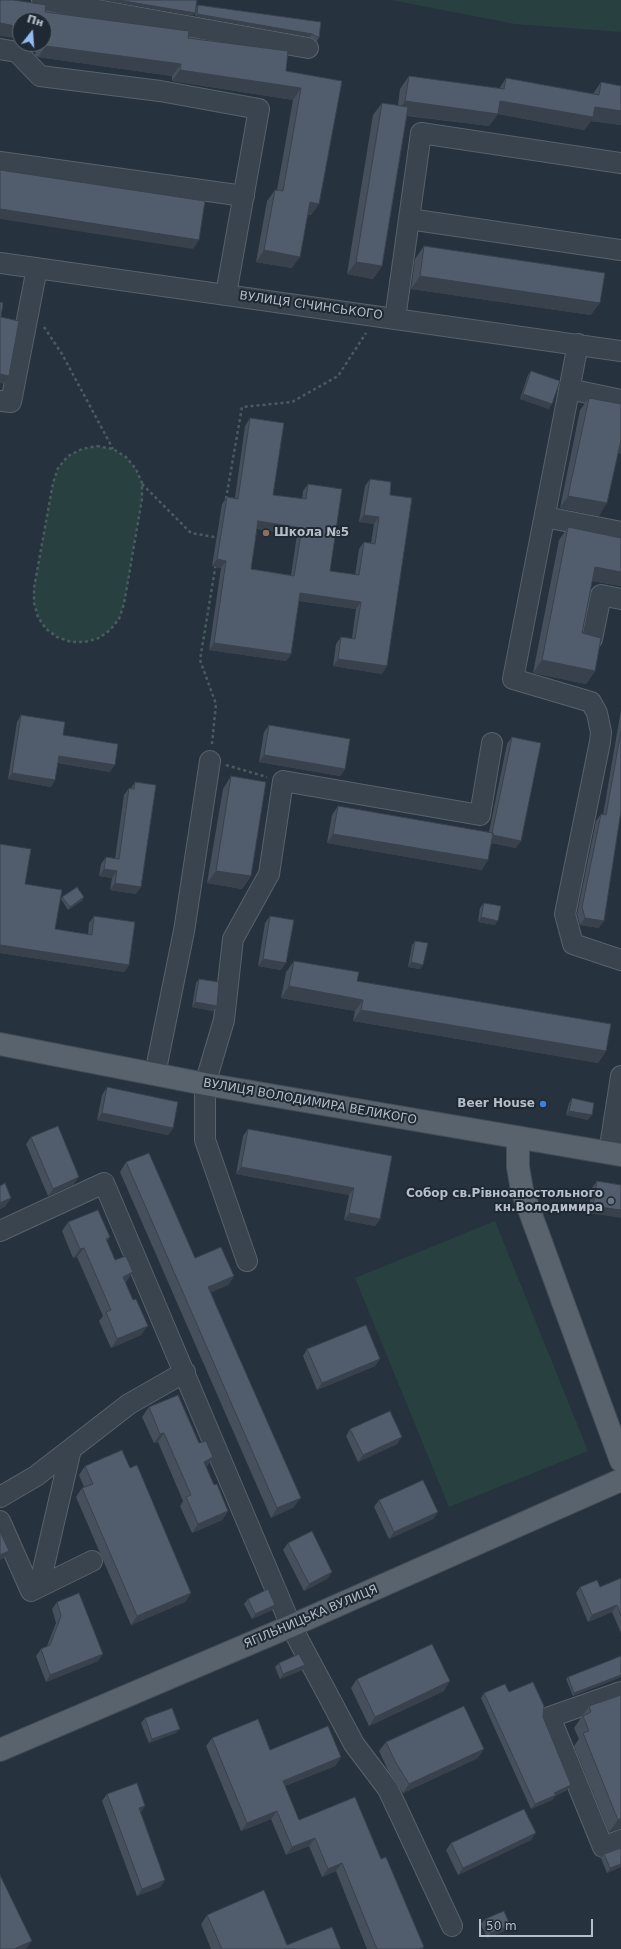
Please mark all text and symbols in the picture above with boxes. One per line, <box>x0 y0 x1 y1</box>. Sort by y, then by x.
north arrow <box>12 12 52 52</box>
text: Пн <box>25 12 45 30</box>
street label: ВУЛИЦЯ СІЧИНСЬКОГО <box>238 289 384 323</box>
place label: Школа №5 <box>274 526 349 540</box>
marker: Школа №5 <box>261 528 271 538</box>
street label: ВУЛИЦЯ ВОЛОДИМИРА ВЕЛИКОГО <box>202 1076 418 1128</box>
place label: Beer House <box>457 1097 535 1111</box>
marker: Beer House <box>538 1099 548 1109</box>
place label: Собор св.Рівноапостольного кн.Володимира <box>406 1187 603 1215</box>
marker: Собор св.Рівноапостольного кн.Володимира <box>606 1196 616 1206</box>
street label: ЯГІЛЬНИЦЬКА ВУЛИЦЯ <box>242 1582 380 1652</box>
scale bar <box>481 1911 595 1937</box>
text: 50 m <box>486 1919 517 1933</box>

